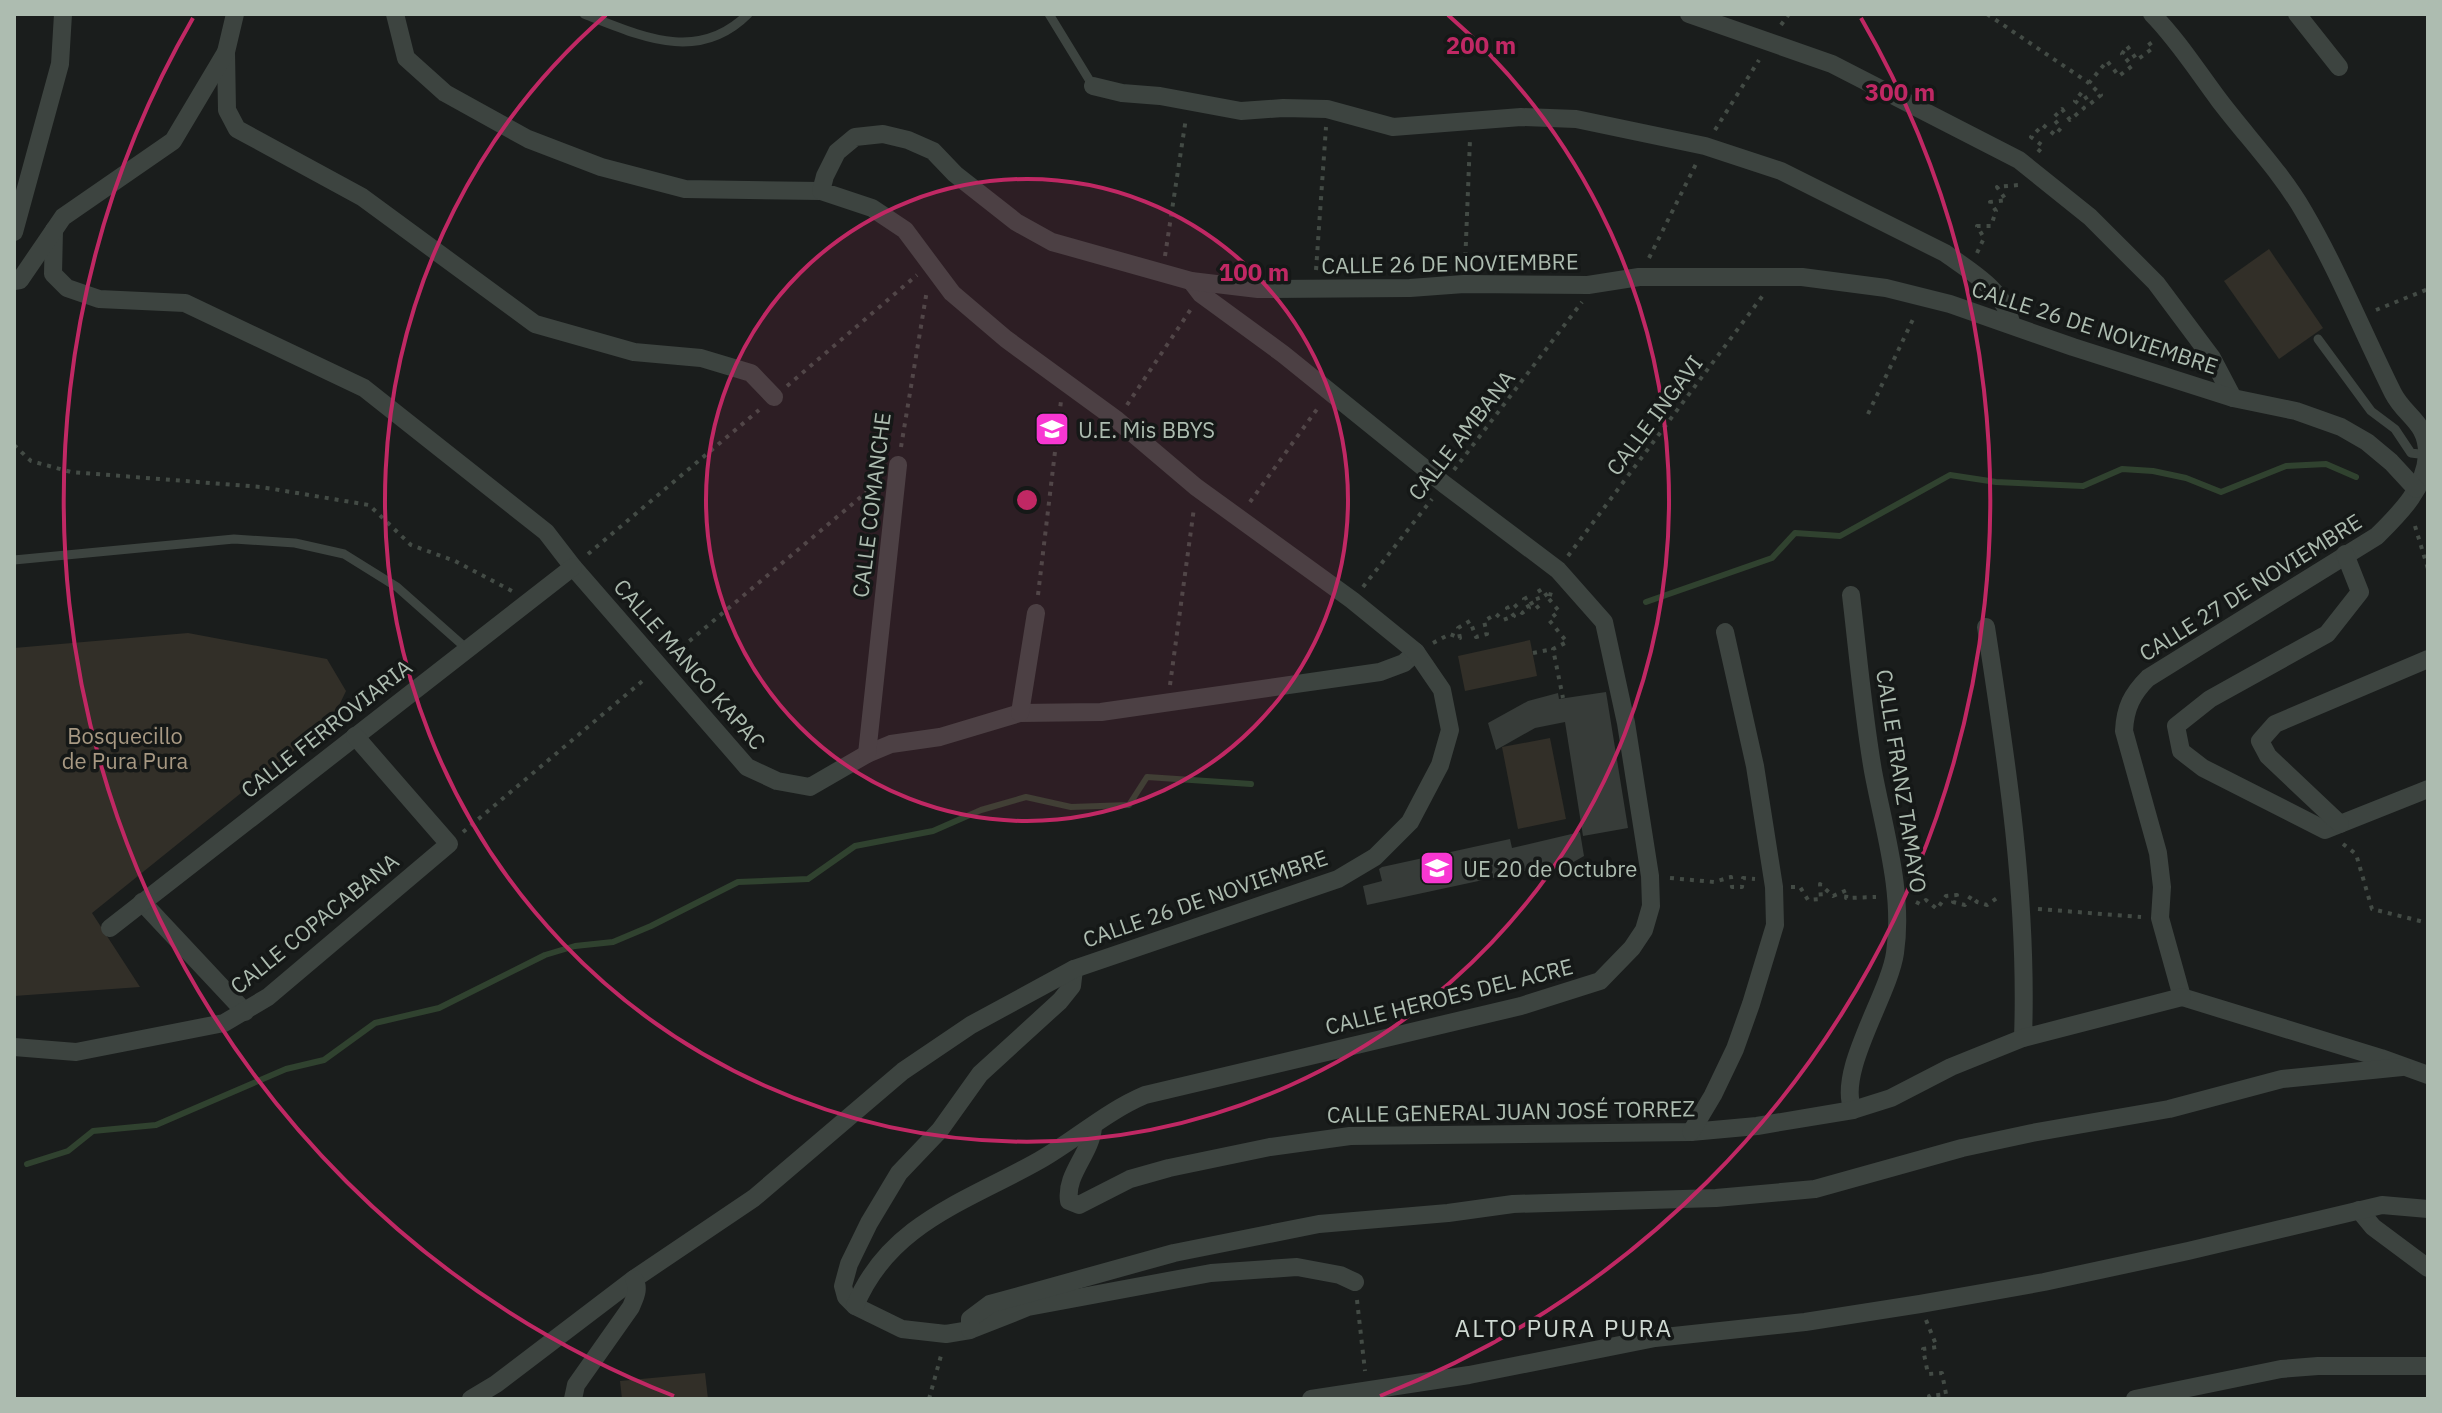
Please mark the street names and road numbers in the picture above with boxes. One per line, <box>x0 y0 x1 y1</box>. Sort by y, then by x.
street label: CALLE 26 DE NOVIEMBRE <box>1321 246 1579 280</box>
street label: CALLE 26 DE NOVIEMBRE <box>1968 273 2222 381</box>
street label: CALLE INGAVI <box>1599 349 1709 481</box>
street label: CALLE AMBANA <box>1401 364 1521 506</box>
street label: CALLE COMANCHE <box>845 411 897 599</box>
street label: CALLE 27 DE NOVIEMBRE <box>2133 507 2367 667</box>
street label: CALLE MANCO KAPAC <box>608 572 772 756</box>
street label: CALLE FERROVIARIA <box>235 652 417 804</box>
street label: CALLE FRANZ TAMAYO <box>1870 667 1934 895</box>
street label: CALLE 26 DE NOVIEMBRE <box>1079 842 1331 954</box>
street label: CALLE COPACABANA <box>224 846 404 1000</box>
street label: CALLE HEROES DEL ACRE <box>1322 951 1576 1041</box>
street label: CALLE GENERAL JUAN JOSÉ TORREZ <box>1327 1093 1695 1129</box>

